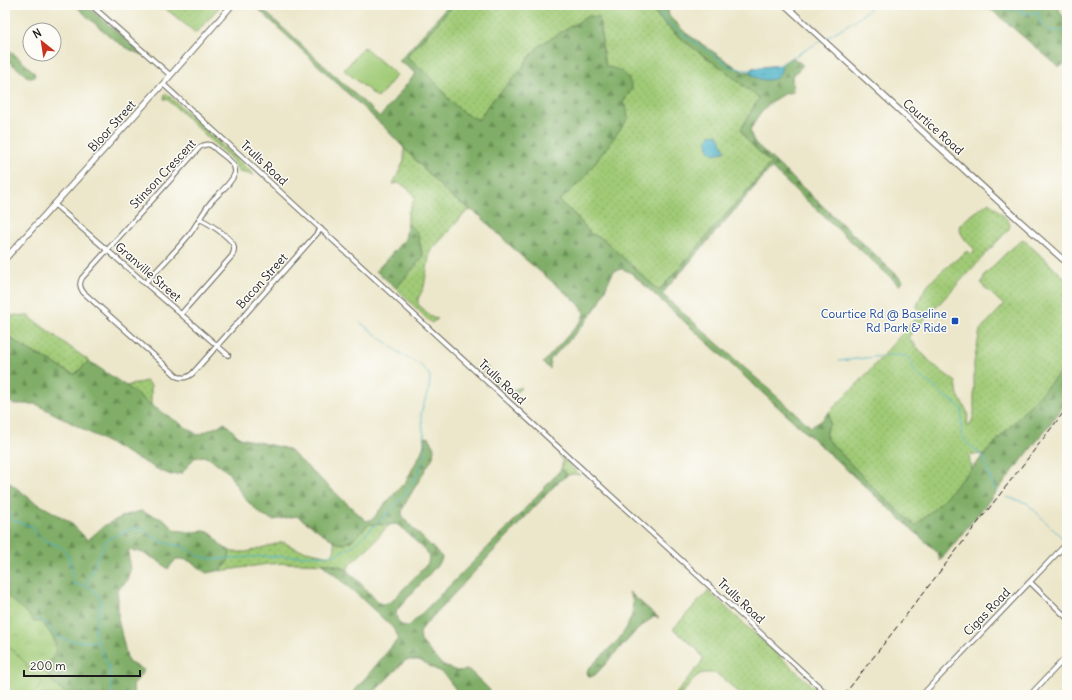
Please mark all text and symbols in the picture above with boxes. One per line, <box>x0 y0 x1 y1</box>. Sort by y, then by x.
north arrow <box>22 22 62 62</box>
text: N <box>30 25 44 41</box>
street label: Courtice Road <box>900 95 967 158</box>
street label: Bloor Street <box>85 97 139 154</box>
street label: Stinson Crescent <box>127 136 199 212</box>
street label: Trulls Road <box>238 137 291 188</box>
street label: Granville Street <box>112 239 184 304</box>
street label: Bacon Street <box>233 250 290 311</box>
place label: Courtice Rd @ Baseline Rd Park & Ride <box>821 306 947 335</box>
marker: Courtice Rd @ Baseline Rd Park & Ride <box>950 316 960 326</box>
street label: Trulls Road <box>476 356 529 407</box>
street label: Trulls Road <box>715 575 768 626</box>
street label: Cigas Road <box>960 585 1013 639</box>
scale bar <box>24 652 140 678</box>
text: 200 m <box>30 658 66 673</box>

